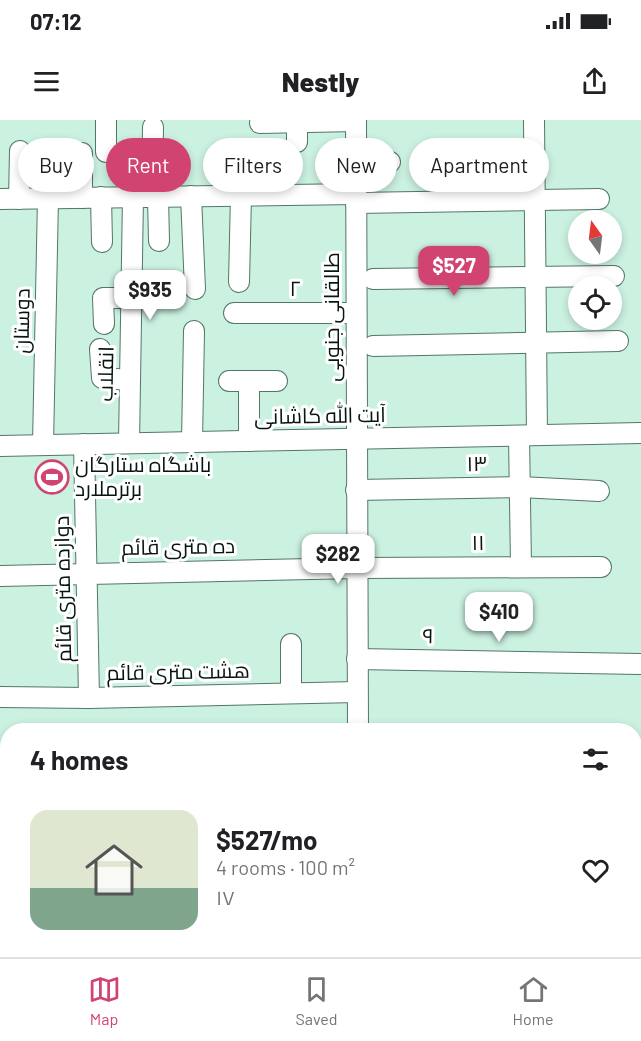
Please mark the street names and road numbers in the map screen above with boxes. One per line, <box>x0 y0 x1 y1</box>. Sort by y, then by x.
street label: طالقانی جنوبی <box>318 252 345 382</box>
street label: ۲ <box>289 275 301 300</box>
street label: دوستان <box>7 288 36 354</box>
street label: انقلاب <box>92 346 117 402</box>
street label: آیت الله کاشانی <box>254 401 386 430</box>
street label: ۱۳ <box>466 450 488 475</box>
street label: دوازده متری قائم <box>48 515 78 663</box>
street label: ۱۱ <box>471 529 485 554</box>
street label: ده متری قائم <box>121 532 235 562</box>
street label: ۹ <box>422 622 434 647</box>
street label: هشت متری قائم <box>106 657 250 687</box>

